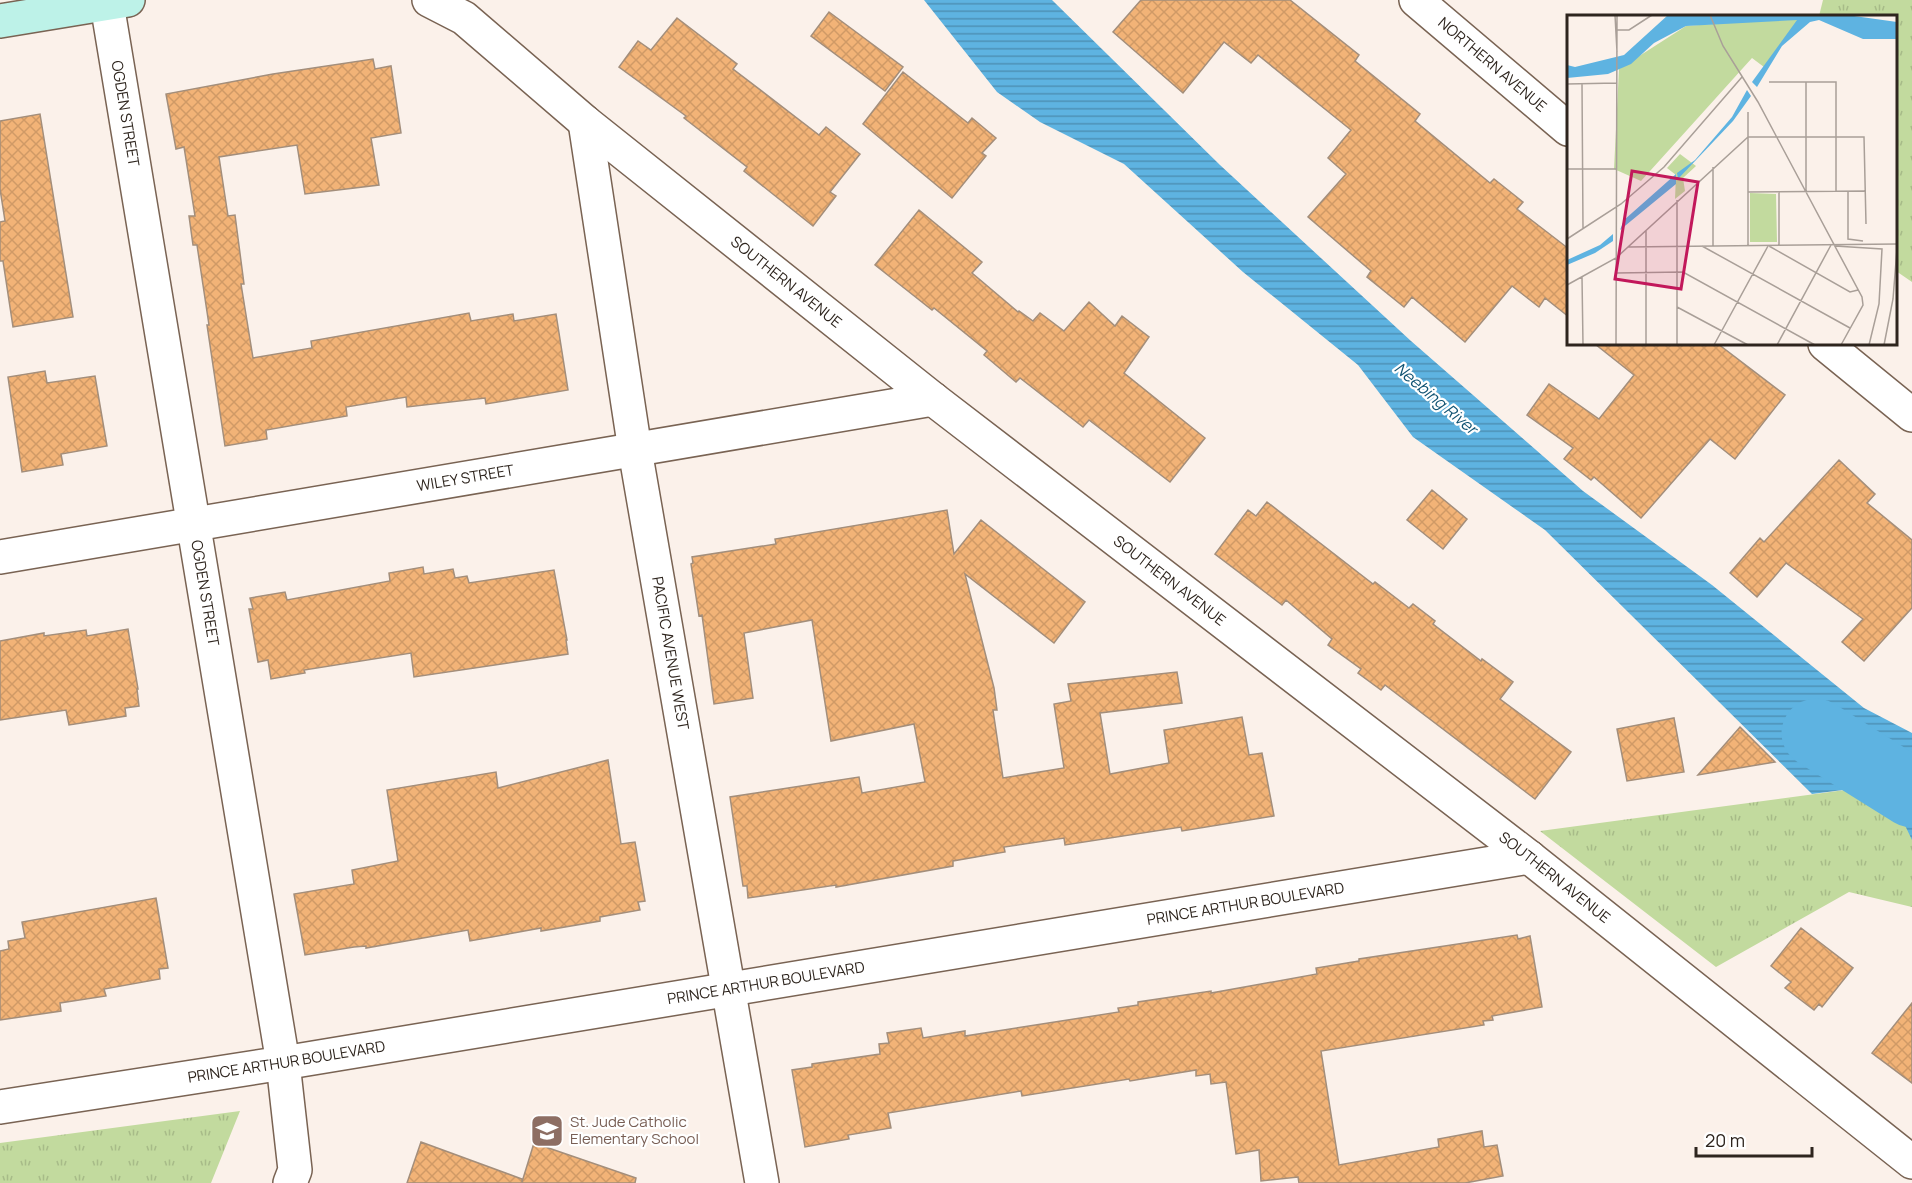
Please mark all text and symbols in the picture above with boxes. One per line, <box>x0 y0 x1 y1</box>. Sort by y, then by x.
street label: NORTHERN AVENUE <box>1434 12 1551 117</box>
inset map <box>1567 15 1897 345</box>
street label: OGDEN STREET <box>107 59 145 168</box>
street label: SOUTHERN AVENUE <box>726 231 846 332</box>
water label: Neebing River <box>1390 357 1484 441</box>
street label: WILEY STREET <box>415 459 516 496</box>
street label: SOUTHERN AVENUE <box>1109 530 1230 630</box>
street label: OGDEN STREET <box>186 538 225 647</box>
street label: PACIFIC AVENUE WEST <box>647 575 694 732</box>
street label: SOUTHERN AVENUE <box>1495 827 1615 928</box>
street label: PRINCE ARTHUR BOULEVARD <box>1145 877 1346 930</box>
street label: PRINCE ARTHUR BOULEVARD <box>666 956 866 1009</box>
street label: PRINCE ARTHUR BOULEVARD <box>186 1035 387 1088</box>
place label: St. Jude Catholic Elementary School <box>570 1111 699 1149</box>
school or university icon: St. Jude Catholic Elementary School <box>529 1113 565 1149</box>
scale bar <box>1696 1120 1812 1158</box>
text: 20 m <box>1705 1128 1745 1152</box>

